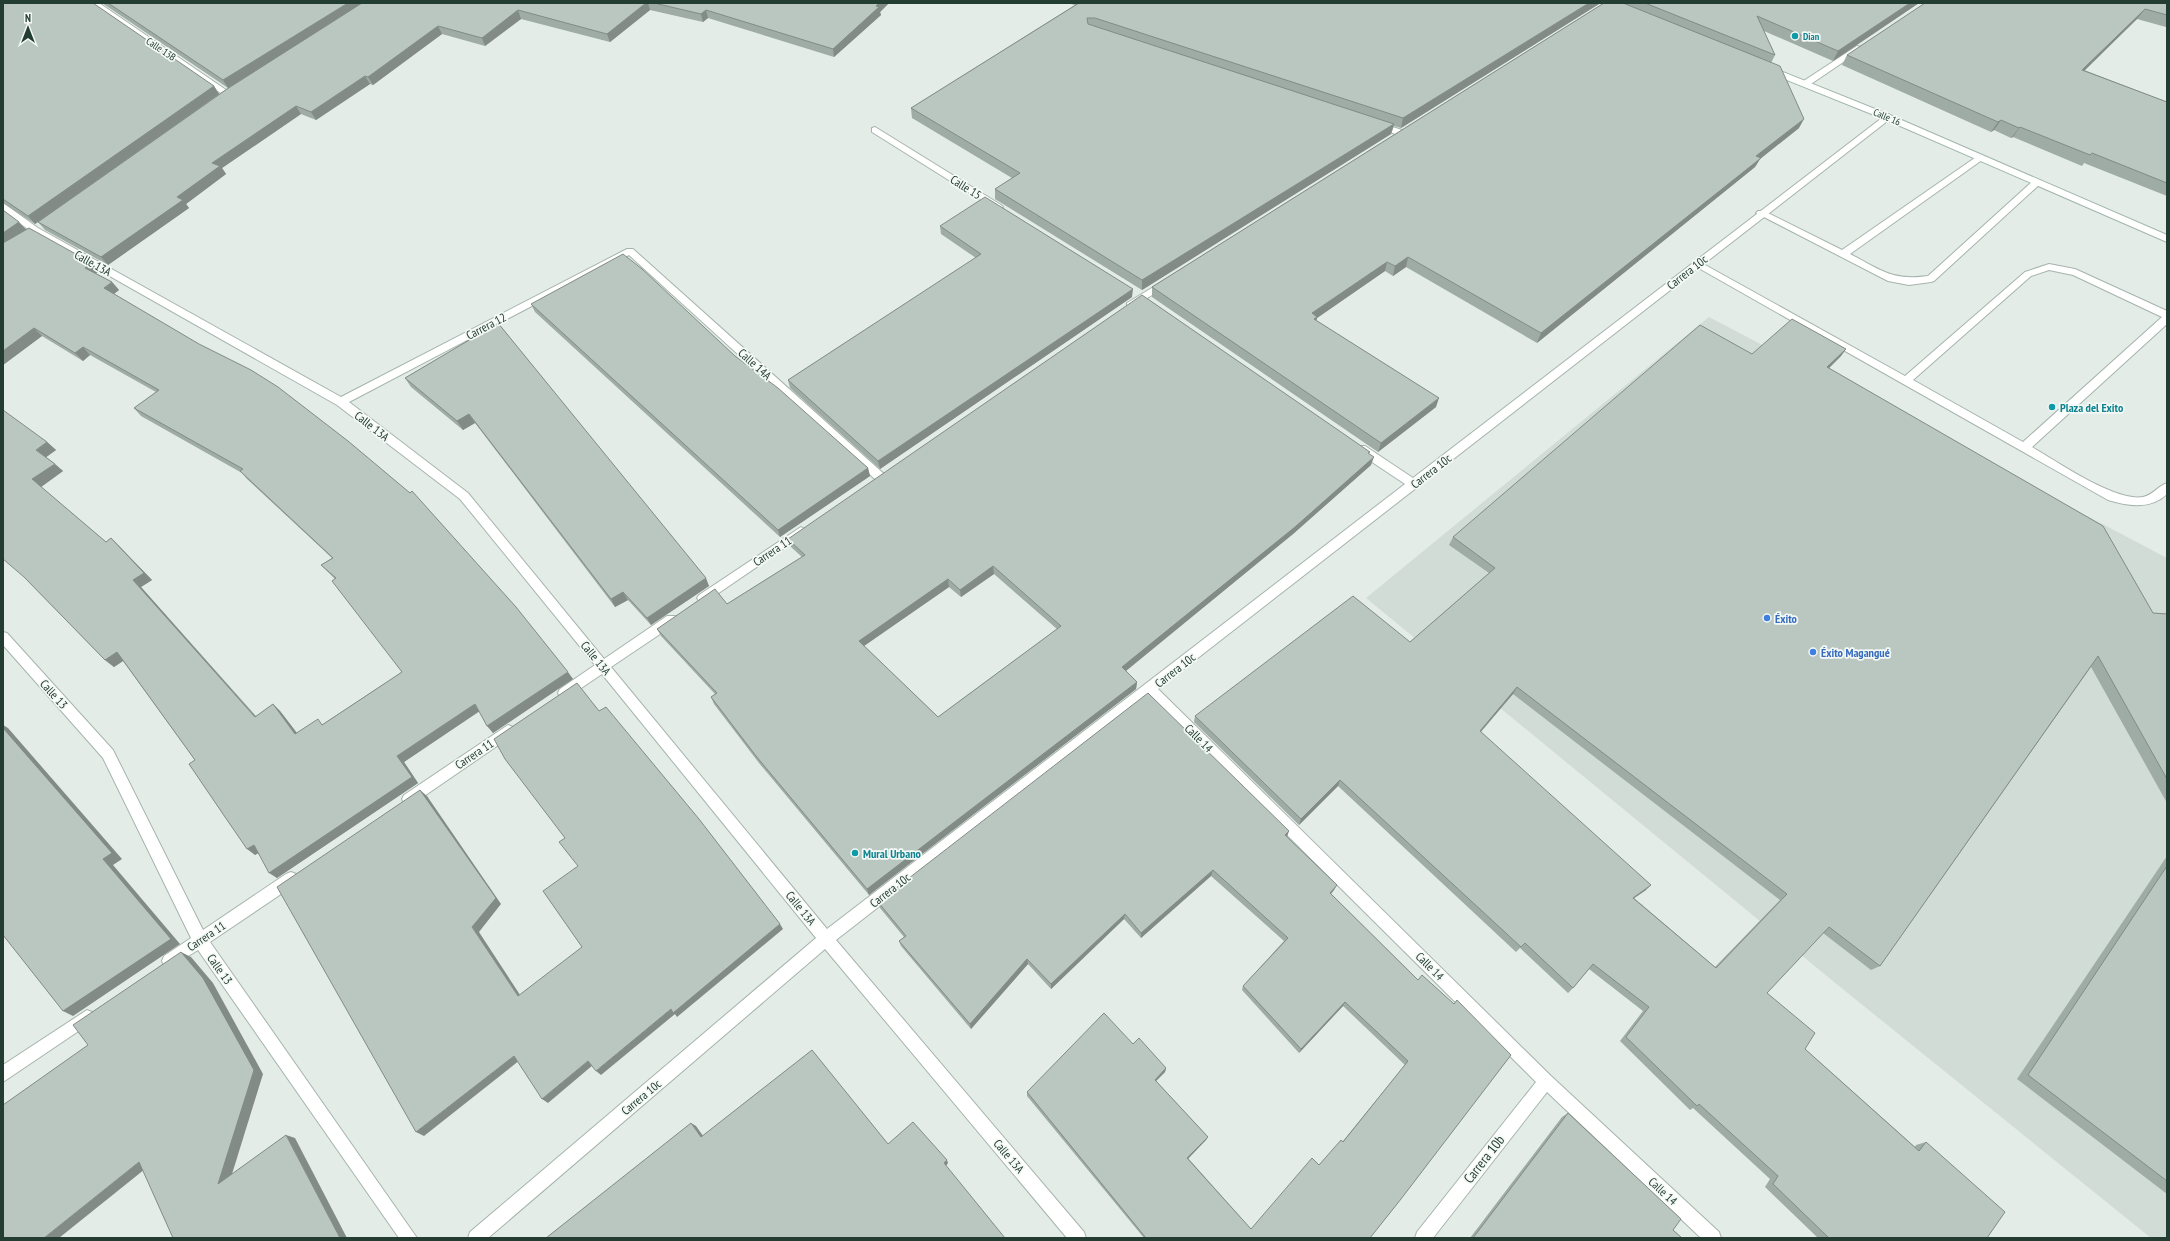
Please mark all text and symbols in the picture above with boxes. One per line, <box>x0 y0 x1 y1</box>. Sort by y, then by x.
north arrow <box>8 8 48 48</box>
text: N <box>25 11 31 25</box>
place label: Dian <box>1803 30 1820 43</box>
marker: Dian <box>1790 31 1800 41</box>
street label: Calle 13B <box>144 34 179 64</box>
street label: Calle 16 <box>1871 105 1903 129</box>
street label: Calle 15 <box>948 172 984 202</box>
street label: Calle 13A <box>72 247 114 279</box>
street label: Carrera 10c <box>1664 251 1711 292</box>
street label: Carrera 12 <box>463 309 509 343</box>
street label: Calle 14A <box>735 345 775 383</box>
place label: Plaza del Exito <box>2060 400 2124 415</box>
marker: Plaza del Exito <box>2047 402 2057 412</box>
street label: Calle 13A <box>352 408 393 444</box>
street label: Carrera 10c <box>1408 450 1455 491</box>
street label: Carrera 11 <box>750 533 794 569</box>
place label: Éxito <box>1775 611 1798 626</box>
marker: Éxito <box>1762 613 1772 623</box>
street label: Calle 13A <box>578 638 615 678</box>
place label: Éxito Magangué <box>1821 645 1890 660</box>
marker: Éxito Magangué <box>1808 647 1818 657</box>
street label: Carrera 10c <box>1152 649 1199 690</box>
street label: Calle 13 <box>37 676 71 712</box>
street label: Calle 14 <box>1182 721 1217 756</box>
street label: Carrera 11 <box>452 736 496 772</box>
place label: Mural Urbano <box>863 846 922 861</box>
marker: Mural Urbano <box>850 848 860 858</box>
street label: Carrera 10c <box>867 869 914 910</box>
street label: Calle 13A <box>783 888 820 928</box>
street label: Carrera 11 <box>184 918 228 954</box>
street label: Calle 14 <box>1413 949 1448 984</box>
street label: Calle 13 <box>204 951 236 987</box>
street label: Carrera 10c <box>618 1076 665 1118</box>
street label: Carrera 10b <box>1460 1131 1508 1187</box>
street label: Calle 13A <box>990 1136 1028 1176</box>
street label: Calle 14 <box>1645 1174 1681 1208</box>

